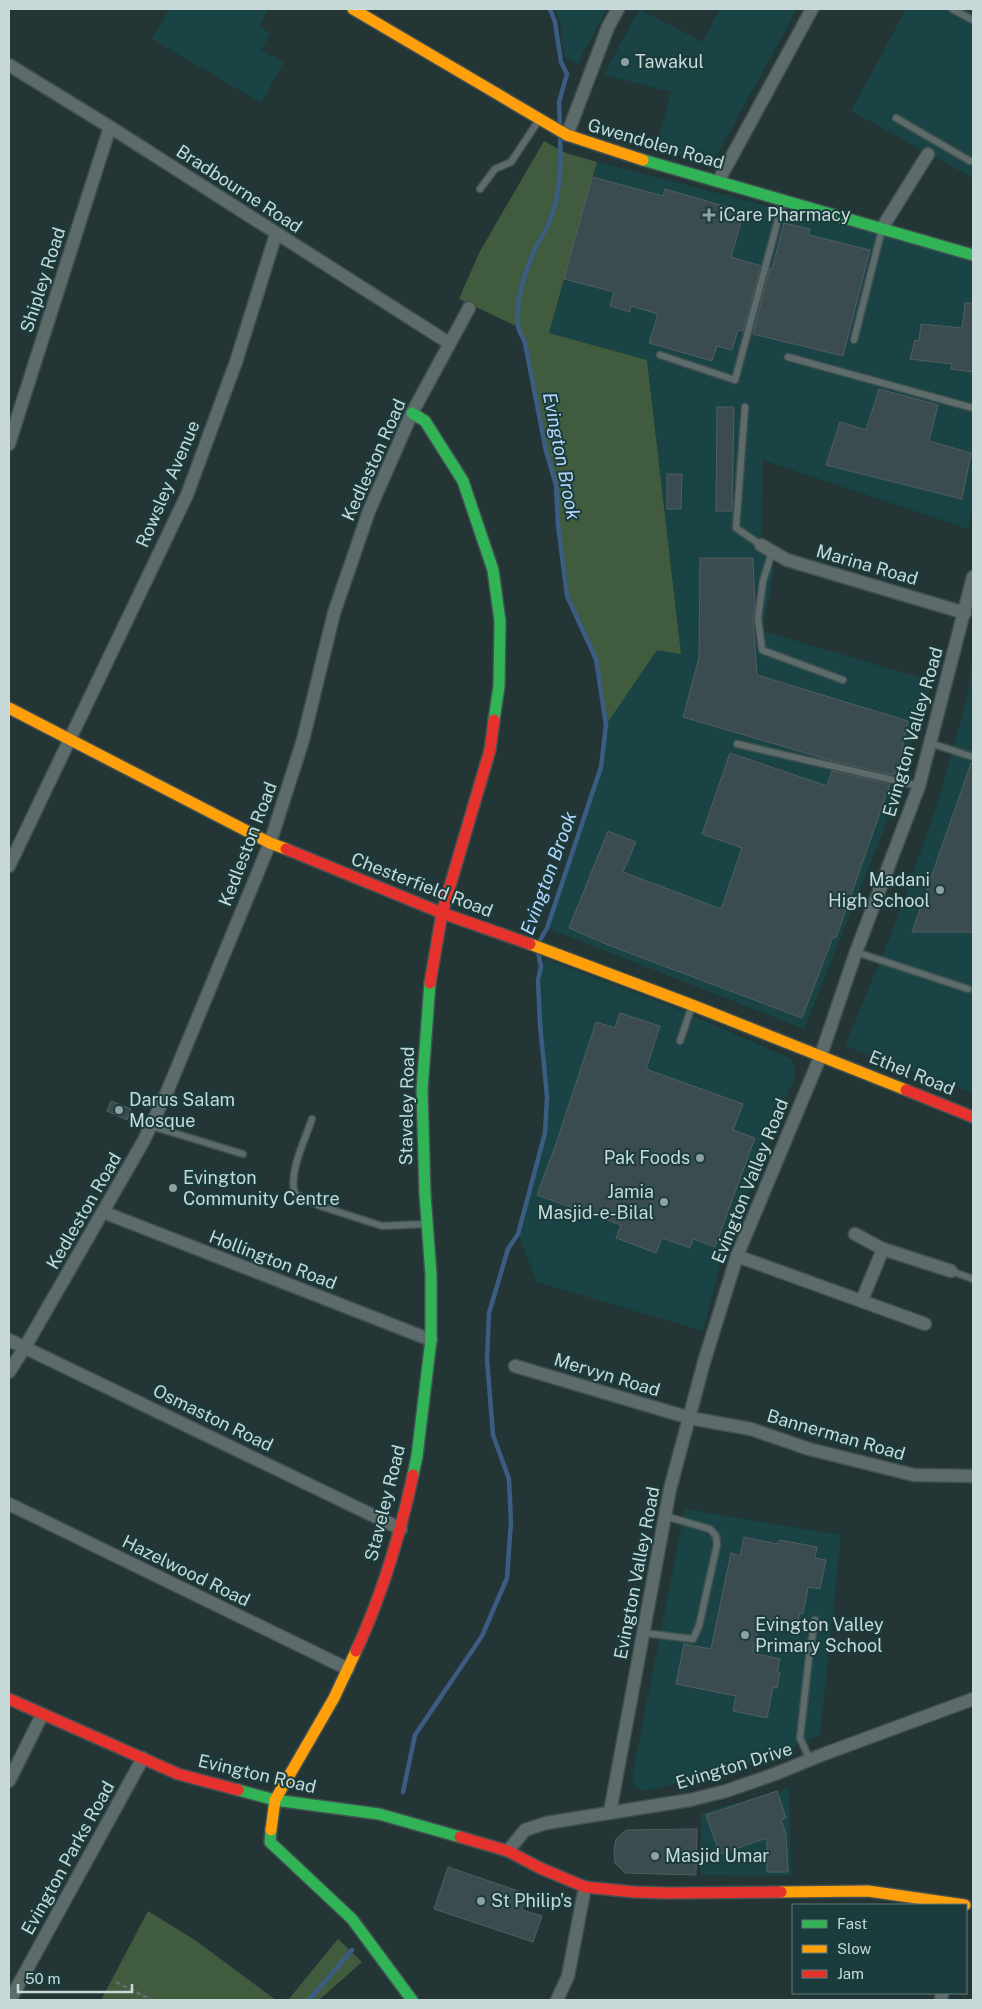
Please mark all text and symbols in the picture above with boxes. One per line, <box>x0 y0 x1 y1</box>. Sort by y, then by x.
place label: Tawakul <box>635 51 704 72</box>
marker: Tawakul <box>619 56 631 68</box>
street label: Gwendolen Road <box>585 114 727 173</box>
street label: Bradbourne Road <box>173 140 306 237</box>
place label: iCare Pharmacy <box>719 204 851 225</box>
marker: iCare Pharmacy <box>703 209 715 221</box>
street label: Shipley Road <box>16 225 69 335</box>
water label: Evington Brook <box>539 390 585 522</box>
street label: Kedleston Road <box>337 396 410 524</box>
street label: Rowsley Avenue <box>131 417 204 550</box>
street label: Marina Road <box>814 540 920 589</box>
street label: Evington Valley Road <box>878 645 947 819</box>
street label: Kedleston Road <box>214 779 281 909</box>
water label: Evington Brook <box>515 808 581 938</box>
street label: Chesterfield Road <box>348 848 496 921</box>
place label: Madani High School <box>828 869 930 911</box>
marker: Madani High School <box>934 884 946 896</box>
street label: Staveley Road <box>395 1046 418 1166</box>
street label: Ethel Road <box>866 1046 958 1099</box>
place label: Darus Salam Mosque <box>129 1089 235 1131</box>
street label: Evington Valley Road <box>707 1095 792 1266</box>
marker: Darus Salam Mosque <box>113 1104 125 1116</box>
place label: Pak Foods <box>604 1147 690 1168</box>
street label: Kedleston Road <box>42 1149 125 1273</box>
marker: Pak Foods <box>694 1152 706 1164</box>
place label: Evington Community Centre <box>183 1167 340 1209</box>
place label: Jamia Masjid-e-Bilal <box>538 1181 654 1223</box>
marker: Evington Community Centre <box>167 1182 179 1194</box>
marker: Jamia Masjid-e-Bilal <box>658 1196 670 1208</box>
street label: Hollington Road <box>206 1226 340 1294</box>
street label: Mervyn Road <box>552 1348 663 1401</box>
street label: Osmaston Road <box>150 1379 277 1456</box>
street label: Bannerman Road <box>765 1405 908 1464</box>
street label: Staveley Road <box>360 1443 409 1563</box>
street label: Evington Valley Road <box>609 1485 664 1661</box>
street label: Hazelwood Road <box>119 1531 254 1611</box>
place label: Evington Valley Primary School <box>755 1614 884 1656</box>
marker: Evington Valley Primary School <box>739 1629 751 1641</box>
street label: Evington Drive <box>673 1738 795 1793</box>
street label: Evington Road <box>196 1750 318 1797</box>
street label: Evington Parks Road <box>17 1777 118 1938</box>
place label: Masjid Umar <box>665 1845 769 1866</box>
marker: Masjid Umar <box>649 1850 661 1862</box>
place label: St Philip's <box>491 1890 572 1911</box>
marker: St Philip's <box>475 1895 487 1907</box>
legend <box>792 1904 967 1994</box>
text: Fast <box>837 1915 867 1932</box>
text: Slow <box>837 1940 872 1957</box>
scale bar <box>18 1962 131 1994</box>
text: Jam <box>837 1965 864 1982</box>
text: 50 m <box>25 1970 60 1987</box>

